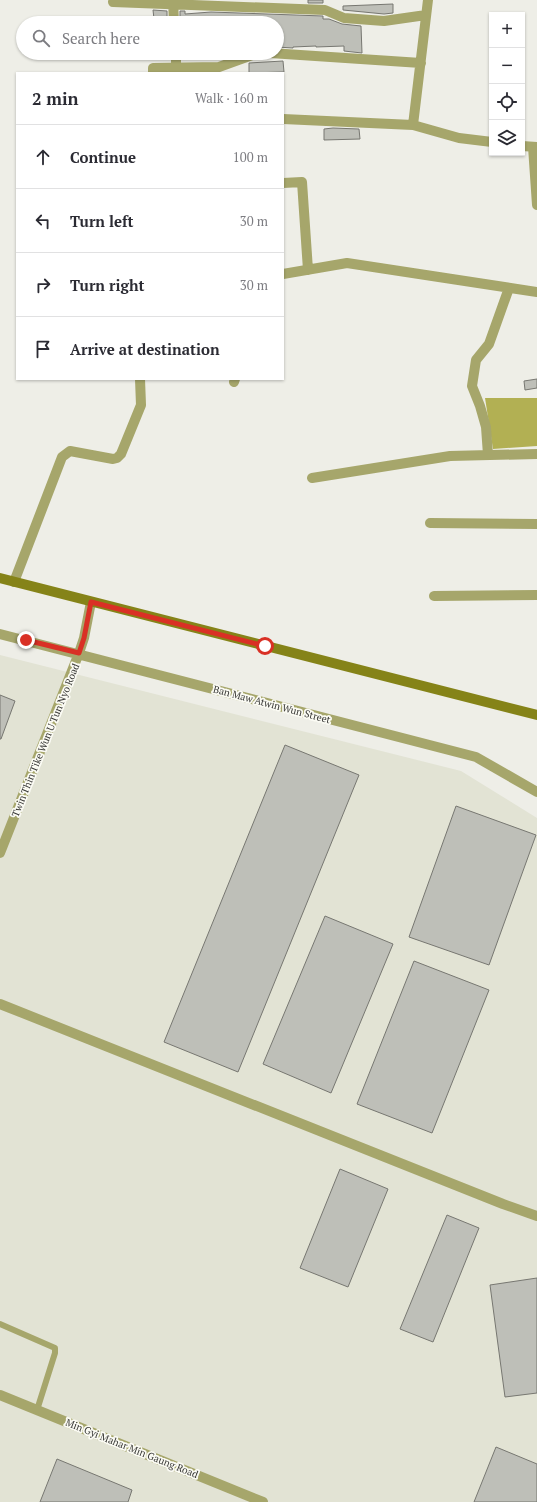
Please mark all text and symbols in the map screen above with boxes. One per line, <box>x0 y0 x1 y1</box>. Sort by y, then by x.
map controls <box>489 12 525 156</box>
button: + <box>489 12 525 48</box>
search box <box>16 16 284 60</box>
icon: search <box>30 27 52 49</box>
text: Search here <box>62 28 140 48</box>
button: − <box>489 48 525 84</box>
button: locate <box>489 84 525 120</box>
text: 2 min <box>32 87 79 110</box>
text: Walk · 160 m <box>195 89 268 107</box>
button: layers <box>489 120 525 156</box>
icon: ahead <box>32 146 54 168</box>
text: Continue <box>70 147 136 167</box>
text: 100 m <box>233 148 268 166</box>
icon: left <box>32 210 54 232</box>
text: Turn left <box>70 211 134 231</box>
text: 30 m <box>240 212 268 230</box>
icon: right <box>32 274 54 296</box>
text: Turn right <box>70 275 145 295</box>
text: 30 m <box>240 276 268 294</box>
icon: arrive <box>32 338 54 360</box>
text: Arrive at destination <box>70 339 220 359</box>
route end <box>17 631 35 649</box>
route start <box>256 637 274 655</box>
street label: Twin Thin Tike Wun U Tun Nyo Road <box>9 661 82 819</box>
street label: Ban Maw Atwin Wun Street <box>212 683 332 726</box>
street label: Min Gyi Mahar Min Gaung Road <box>64 1416 200 1481</box>

